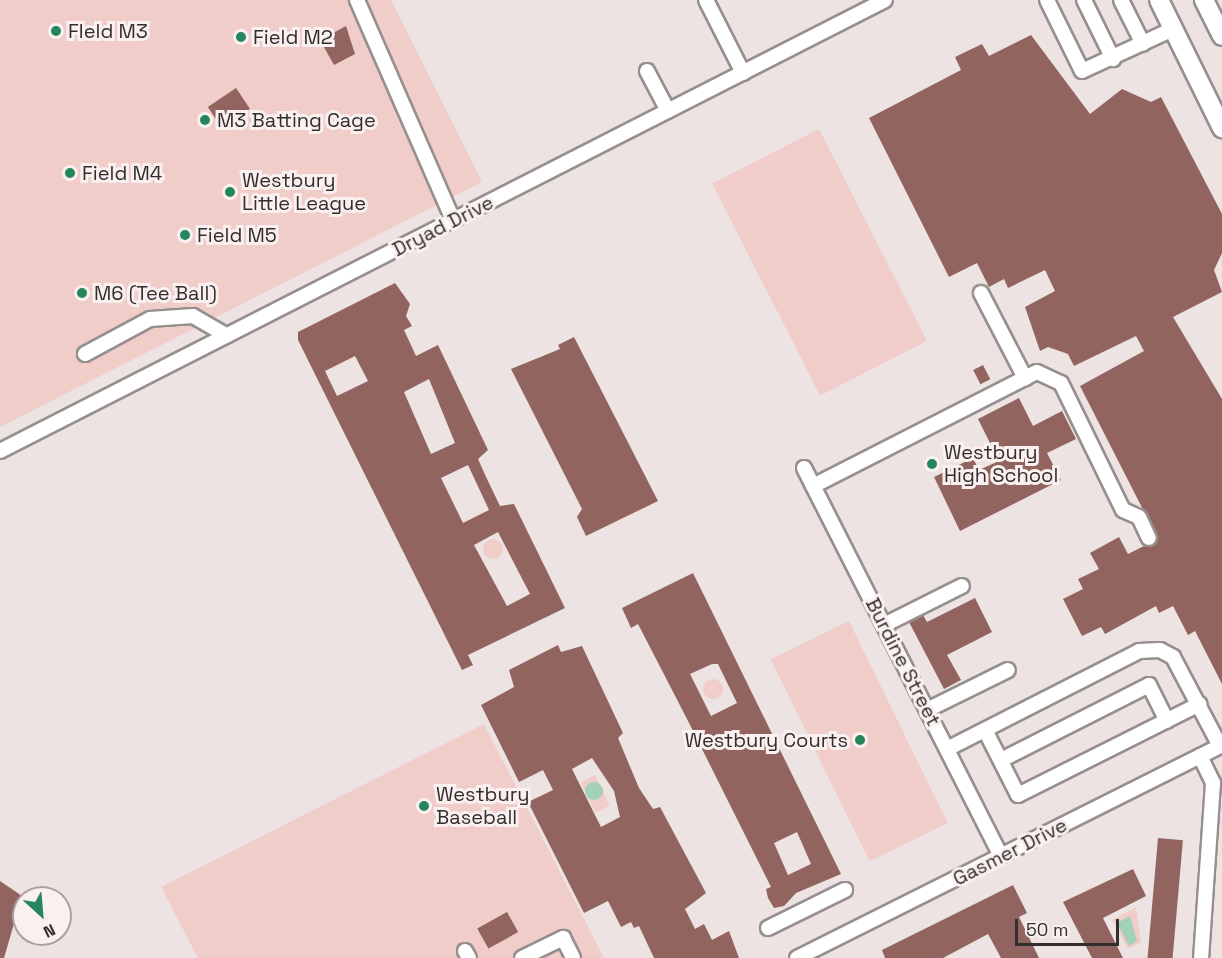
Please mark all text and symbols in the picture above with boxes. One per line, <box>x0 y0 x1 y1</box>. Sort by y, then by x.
place label: FIeld M3 <box>68 19 148 43</box>
marker: FIeld M3 <box>49 24 63 38</box>
place label: Field M2 <box>253 25 333 49</box>
marker: Field M2 <box>234 30 248 44</box>
place label: M3 Batting Cage <box>217 108 376 132</box>
marker: M3 Batting Cage <box>198 113 212 127</box>
place label: Field M4 <box>82 161 162 185</box>
marker: Field M4 <box>63 166 77 180</box>
place label: Westbury Little League <box>242 168 366 215</box>
marker: Westbury Little League <box>223 185 237 199</box>
street label: Dryad Drive <box>388 190 498 262</box>
place label: Field M5 <box>197 223 277 247</box>
marker: Field M5 <box>178 228 192 242</box>
place label: M6 (Tee Ball) <box>94 281 217 305</box>
marker: M6 (Tee Ball) <box>75 286 89 300</box>
place label: Westbury High School <box>944 440 1058 487</box>
marker: Westbury High School <box>925 457 939 471</box>
street label: Burdine Street <box>860 594 946 730</box>
place label: Westbury Courts <box>685 728 848 752</box>
marker: Westbury Courts <box>853 733 867 747</box>
place label: Westbury Baseball <box>436 783 529 830</box>
marker: Westbury Baseball <box>417 799 431 813</box>
street label: Gasmer Drive <box>949 813 1071 891</box>
north arrow <box>12 886 72 946</box>
scale bar <box>1018 907 1122 945</box>
text: 50 m <box>1026 918 1068 941</box>
text: N <box>40 919 59 943</box>

